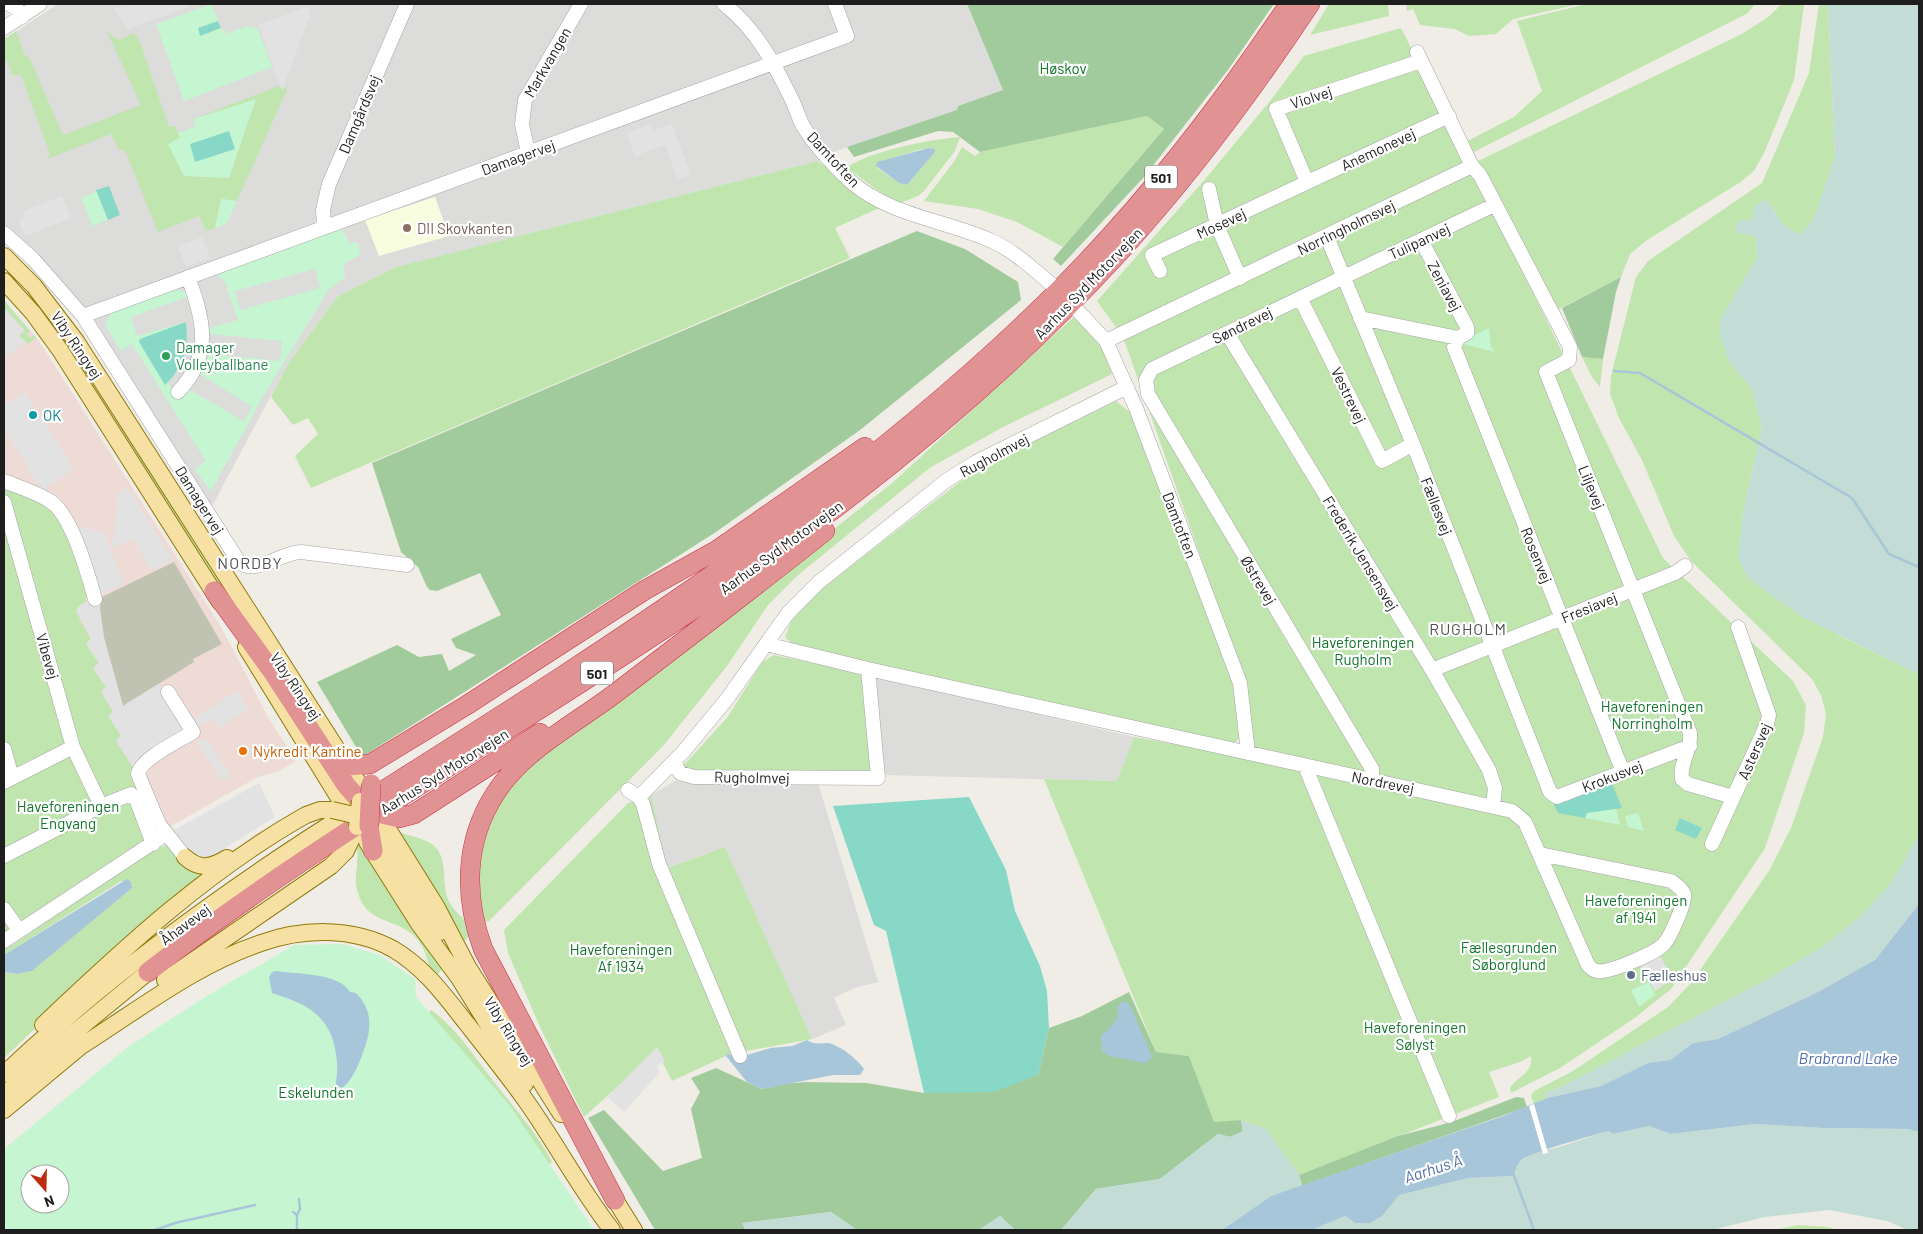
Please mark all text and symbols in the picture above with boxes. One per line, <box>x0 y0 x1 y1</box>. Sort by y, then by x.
street label: Markvangen <box>520 24 574 100</box>
park label: Høskov <box>1039 59 1087 77</box>
street label: Damgårdsvej <box>334 72 384 156</box>
street label: Violvej <box>1288 82 1334 112</box>
street label: Anemonevej <box>1338 124 1418 174</box>
street label: Damtoften <box>804 128 864 190</box>
street label: Damagervej <box>479 135 557 179</box>
road number: 501 <box>1145 166 1177 188</box>
street label: Norringholmsvej <box>1294 196 1398 258</box>
street label: Mosevej <box>1193 204 1249 242</box>
place label: DII Skovkanten <box>417 219 512 237</box>
street label: Tulipanvej <box>1385 219 1453 263</box>
marker: DII Skovkanten <box>401 222 413 234</box>
street label: Aarhus Syd Motorvejen <box>1030 224 1146 342</box>
street label: Zeniavej <box>1424 258 1466 314</box>
street label: Søndrevej <box>1209 303 1275 347</box>
street label: Viby Ringvej <box>48 308 106 382</box>
place label: Damager Volleyballbane <box>176 338 269 373</box>
marker: Damager Volleyballbane <box>160 350 172 362</box>
street label: Vestrevej <box>1328 364 1370 426</box>
place label: OK <box>43 406 62 424</box>
marker: OK <box>27 409 39 421</box>
street label: Rugholmvej <box>956 429 1032 481</box>
street label: Damagervej <box>172 462 228 538</box>
street label: Liljevej <box>1575 462 1609 512</box>
street label: Fællesvej <box>1418 474 1456 538</box>
street label: Damtoften <box>1159 489 1201 561</box>
street label: Frederik Jensensvej <box>1320 492 1402 614</box>
street label: Aarhus Syd Motorvejen <box>716 496 846 598</box>
street label: Rosenvej <box>1518 524 1556 586</box>
street label: Østrevej <box>1237 552 1281 608</box>
district label: NORDBY <box>217 553 283 572</box>
street label: Fresiavej <box>1558 588 1620 626</box>
district label: RUGHOLM <box>1429 619 1507 638</box>
street label: Vibevej <box>33 631 63 681</box>
park label: Haveforeningen Rugholm <box>1312 633 1414 668</box>
street label: Viby Ringvej <box>267 649 325 723</box>
road number: 501 <box>581 661 613 684</box>
park label: Haveforeningen Norringholm <box>1601 697 1703 732</box>
street label: Astersvej <box>1734 720 1774 782</box>
street label: Aarhus Syd Motorvejen <box>377 724 511 818</box>
place label: Nykredit Kantine <box>253 742 362 760</box>
marker: Nykredit Kantine <box>237 745 249 757</box>
street label: Krokusvej <box>1579 756 1645 796</box>
street label: Rugholmvej <box>714 767 790 787</box>
street label: Nordrevej <box>1350 767 1416 797</box>
park label: Haveforeningen Engvang <box>17 797 119 832</box>
park label: Haveforeningen af 1941 <box>1585 891 1687 926</box>
street label: Åhavevej <box>156 899 214 948</box>
park label: Fællesgrunden Søborglund <box>1461 938 1557 973</box>
park label: Haveforeningen Af 1934 <box>570 940 672 975</box>
place label: Fælleshus <box>1641 966 1707 984</box>
marker: Fælleshus <box>1625 969 1637 981</box>
street label: Viby Ringvej <box>481 993 537 1069</box>
park label: Haveforeningen Sølyst <box>1364 1018 1466 1053</box>
water label: Brabrand Lake <box>1799 1048 1897 1067</box>
park label: Eskelunden <box>278 1083 354 1101</box>
water label: Aarhus Å <box>1402 1150 1464 1186</box>
north arrow <box>20 1164 70 1214</box>
text: N <box>42 1192 57 1211</box>

